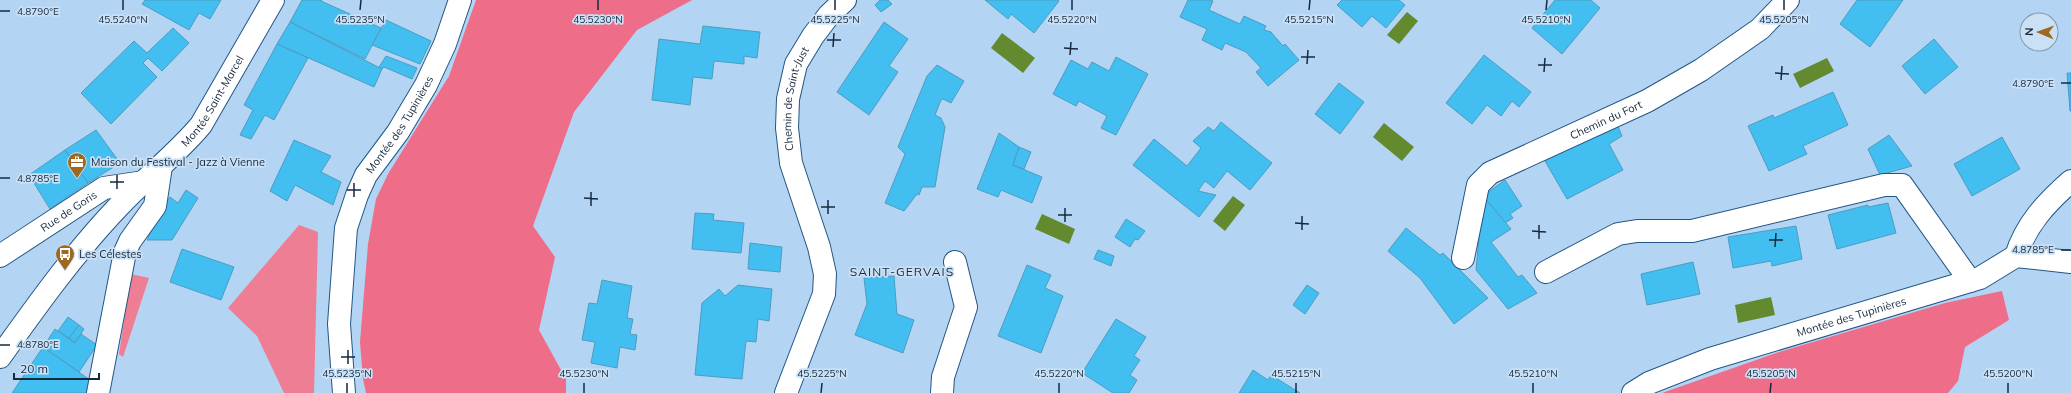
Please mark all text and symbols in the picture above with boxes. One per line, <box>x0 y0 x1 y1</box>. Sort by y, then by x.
text: 4.8790°E <box>17 5 59 18</box>
north arrow <box>2019 12 2059 52</box>
text: 45.5240°N <box>98 13 148 26</box>
text: 45.5235°N <box>335 13 385 26</box>
text: 45.5230°N <box>573 13 623 26</box>
text: 45.5225°N <box>810 13 860 26</box>
text: 45.5220°N <box>1047 13 1097 26</box>
text: 45.5215°N <box>1284 13 1334 26</box>
text: 45.5210°N <box>1521 13 1571 26</box>
text: 45.5205°N <box>1759 13 1809 26</box>
text: N <box>2022 27 2036 36</box>
street label: Chemin de Saint-Just <box>780 44 812 152</box>
street label: Montée Saint-Marcel <box>178 53 247 150</box>
street label: Montée des Tupinières <box>363 74 436 176</box>
text: 4.8790°E <box>2012 77 2054 90</box>
street label: Chemin du Fort <box>1568 97 1644 142</box>
office icon: Maison du Festival - Jazz à Vienne <box>66 151 88 179</box>
place label: Maison du Festival - Jazz à Vienne <box>91 155 265 169</box>
text: 4.8785°E <box>17 172 59 185</box>
street label: Rue de Goris <box>38 188 100 235</box>
bus stop icon: Les Célestes <box>54 243 76 271</box>
text: 4.8785°E <box>2012 243 2054 256</box>
place label: Les Célestes <box>79 247 142 261</box>
district label: SAINT-GERVAIS <box>850 264 954 279</box>
street label: Montée des Tupinières <box>1795 294 1908 340</box>
text: 4.8780°E <box>17 338 59 351</box>
scale bar <box>14 355 99 381</box>
text: 20 m <box>20 361 48 376</box>
text: 45.5235°N <box>322 367 372 380</box>
text: 45.5230°N <box>559 367 609 380</box>
text: 45.5225°N <box>797 367 847 380</box>
text: 45.5220°N <box>1034 367 1084 380</box>
text: 45.5215°N <box>1271 367 1321 380</box>
text: 45.5210°N <box>1508 367 1558 380</box>
text: 45.5205°N <box>1746 367 1796 380</box>
text: 45.5200°N <box>1983 367 2033 380</box>

